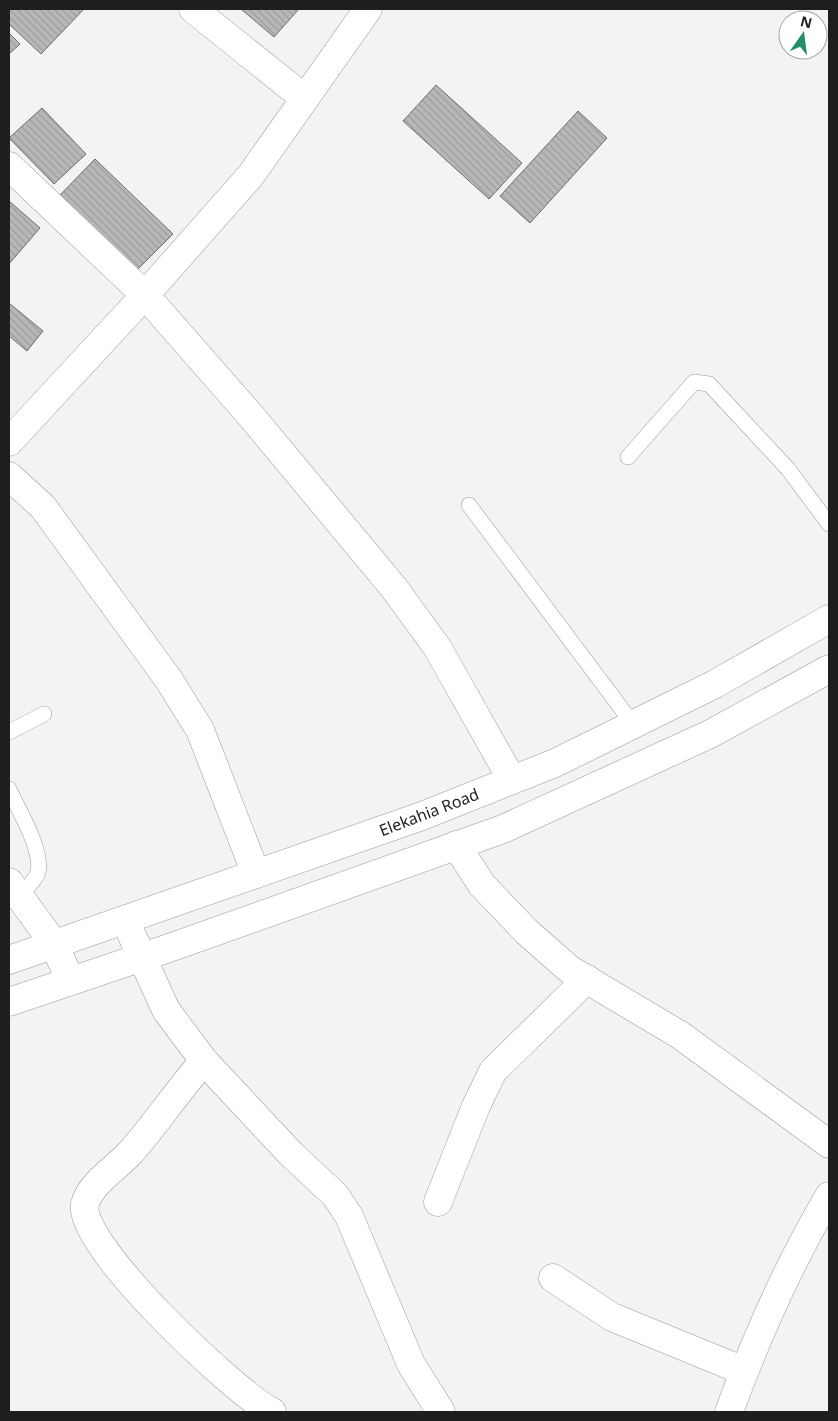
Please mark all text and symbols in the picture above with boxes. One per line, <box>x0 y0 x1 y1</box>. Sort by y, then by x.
north arrow <box>778 10 828 60</box>
text: N <box>798 11 814 32</box>
street label: Elekahia Road <box>376 783 482 841</box>

